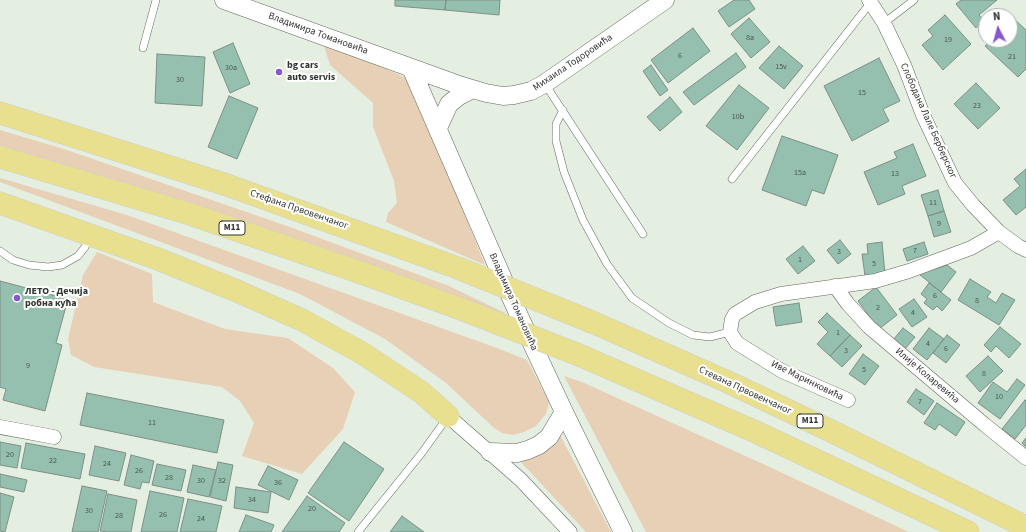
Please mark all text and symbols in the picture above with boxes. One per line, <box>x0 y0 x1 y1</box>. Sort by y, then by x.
north arrow <box>978 8 1018 48</box>
text: N <box>992 9 1001 24</box>
street label: Владимира Томановића <box>266 10 370 58</box>
street label: Михаила Тодоровића <box>531 32 615 94</box>
house number: 8a <box>746 33 754 43</box>
house number: 19 <box>944 35 952 45</box>
house number: 6 <box>678 51 682 61</box>
house number: 21 <box>1008 52 1016 62</box>
place label: bg cars auto servis <box>287 60 335 84</box>
street label: Слободана Лале Берберског <box>897 61 959 181</box>
house number: 15v <box>775 62 787 72</box>
house number: 30a <box>225 63 237 73</box>
marker: bg cars auto servis <box>274 67 284 77</box>
house number: 30 <box>176 75 184 85</box>
house number: 15 <box>858 88 866 98</box>
house number: 23 <box>973 101 981 111</box>
house number: 10b <box>732 112 744 122</box>
house number: 15a <box>794 168 806 178</box>
house number: 13 <box>891 169 899 179</box>
street label: Стефана Првовенчаног <box>248 188 350 232</box>
house number: 11 <box>929 198 937 208</box>
house number: 9 <box>937 219 941 229</box>
road number: M11 <box>219 221 245 235</box>
house number: 7 <box>913 246 917 256</box>
house number: 3 <box>837 247 841 257</box>
street label: Владимира Томановића <box>486 251 540 353</box>
house number: 1 <box>798 255 802 265</box>
house number: 5 <box>872 259 876 269</box>
place label: ЛЕТО - Дечија робна кућа <box>25 286 88 310</box>
house number: 6 <box>933 291 937 301</box>
marker: ЛЕТО - Дечија робна кућа <box>12 293 22 303</box>
house number: 8 <box>975 296 979 306</box>
house number: 2 <box>876 303 880 313</box>
house number: 4 <box>911 308 915 318</box>
house number: 1 <box>836 328 840 338</box>
house number: 4 <box>926 339 930 349</box>
house number: 6 <box>944 344 948 354</box>
house number: 3 <box>844 346 848 356</box>
street label: Илије Коларевића <box>892 346 962 406</box>
street label: Иве Маринковића <box>769 358 845 404</box>
house number: 9 <box>26 361 30 371</box>
street label: Стевана Првовенчаног <box>697 364 793 418</box>
house number: 5 <box>862 365 866 375</box>
house number: 8 <box>982 369 986 379</box>
house number: 10 <box>995 392 1003 402</box>
house number: 7 <box>918 397 922 407</box>
road number: M11 <box>797 414 823 428</box>
house number: 11 <box>148 418 156 428</box>
house number: 20 <box>6 450 14 460</box>
house number: 22 <box>49 456 57 466</box>
house number: 24 <box>103 459 111 469</box>
house number: 26 <box>135 466 143 476</box>
house number: 28 <box>165 473 173 483</box>
house number: 30 <box>197 476 205 486</box>
house number: 32 <box>218 476 226 486</box>
house number: 36 <box>274 478 282 488</box>
house number: 34 <box>248 495 256 505</box>
house number: 20 <box>308 504 316 514</box>
house number: 30 <box>85 506 93 516</box>
house number: 26 <box>159 510 167 520</box>
house number: 28 <box>115 511 123 521</box>
house number: 24 <box>197 514 205 524</box>

